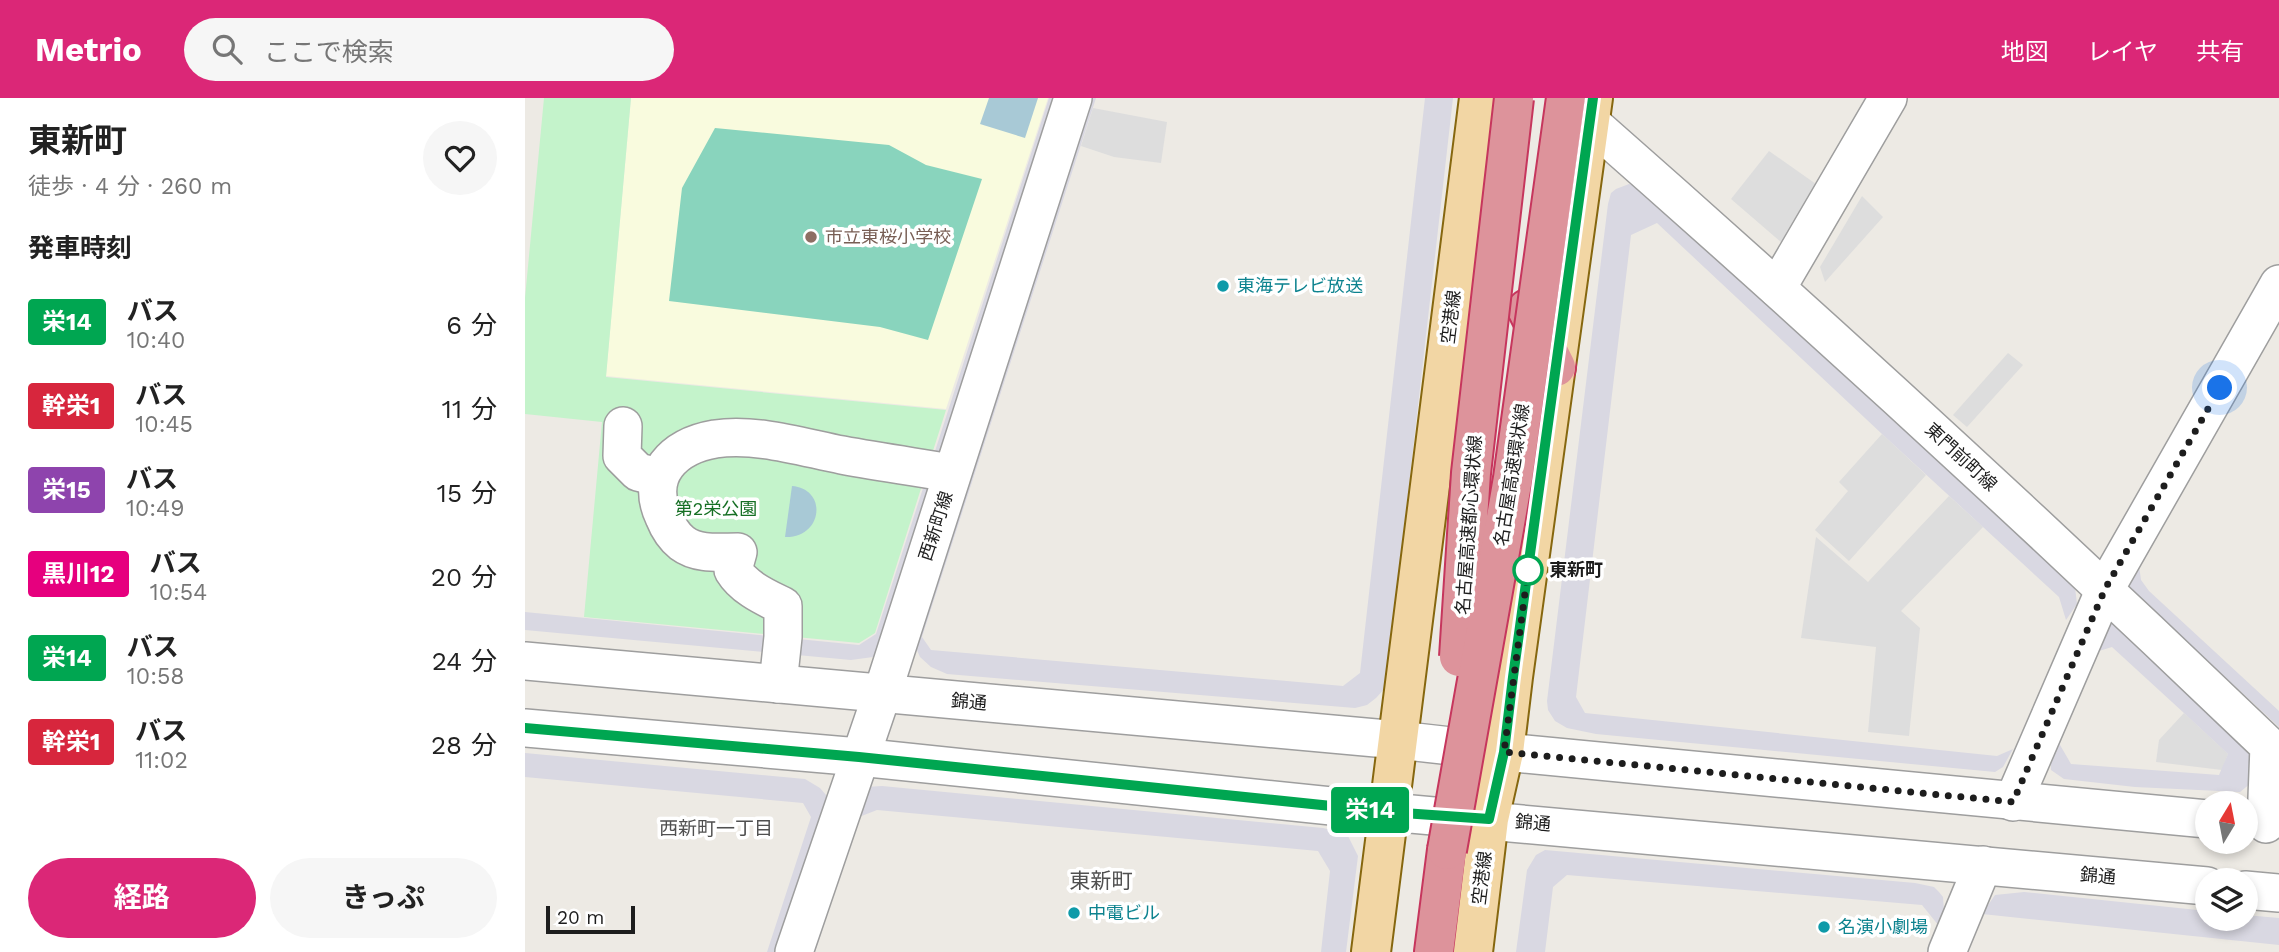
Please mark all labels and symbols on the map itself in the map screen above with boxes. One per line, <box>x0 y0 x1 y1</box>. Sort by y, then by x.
place label: 市立東桜小学校 <box>825 226 951 247</box>
marker: 市立東桜小学校 <box>803 229 819 245</box>
place label: 東海テレビ放送 <box>1237 275 1363 296</box>
marker: 東海テレビ放送 <box>1215 278 1231 294</box>
street label: 空港線 <box>1437 289 1464 345</box>
your location <box>2202 370 2237 405</box>
street label: 名古屋高速環状線 <box>1490 402 1533 548</box>
street label: 東門前町線 <box>1921 418 2001 495</box>
street label: 名古屋高速都心環状線 <box>1452 434 1485 615</box>
street label: 西新町線 <box>914 488 957 563</box>
park label: 第2栄公園 <box>675 498 757 519</box>
marker: 東新町 <box>1513 555 1543 585</box>
place label: 東新町 <box>1549 559 1603 580</box>
street label: 錦通 <box>950 689 988 714</box>
line badge: 栄14 <box>1330 787 1410 833</box>
north arrow <box>2195 791 2257 854</box>
street label: 錦通 <box>1514 810 1552 835</box>
district label: 西新町一丁目 <box>659 817 773 840</box>
street label: 空港線 <box>1468 850 1495 906</box>
street label: 錦通 <box>2079 863 2117 888</box>
district label: 東新町 <box>1070 868 1133 893</box>
place label: 中電ビル <box>1088 902 1160 923</box>
scale bar <box>546 903 635 935</box>
marker: 中電ビル <box>1066 905 1082 921</box>
place label: 名演小劇場 <box>1838 916 1928 937</box>
marker: 名演小劇場 <box>1816 919 1832 935</box>

